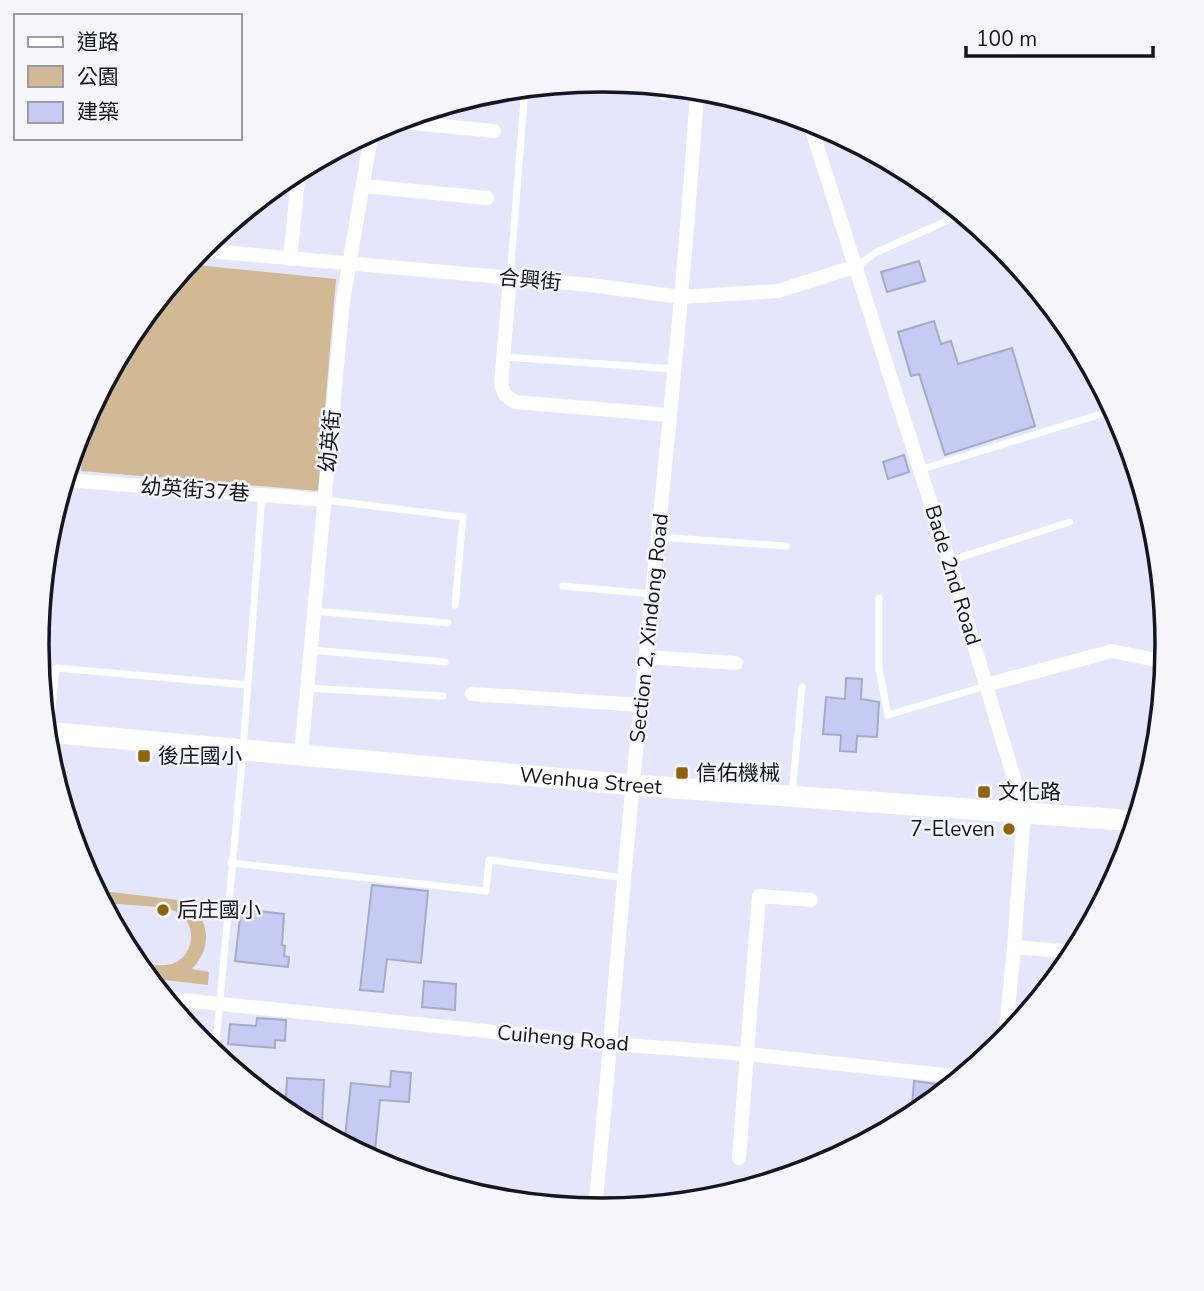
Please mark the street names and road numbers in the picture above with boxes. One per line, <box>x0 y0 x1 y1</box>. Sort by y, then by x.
street label: 合興街 <box>497 263 563 297</box>
street label: 幼英街 <box>313 408 347 474</box>
street label: 幼英街37巷 <box>140 472 250 508</box>
street label: Bade 2nd Road <box>918 501 988 649</box>
street label: Section 2, Xindong Road <box>623 512 675 744</box>
street label: Wenhua Street <box>518 761 663 801</box>
street label: Cuiheng Road <box>496 1018 630 1058</box>

